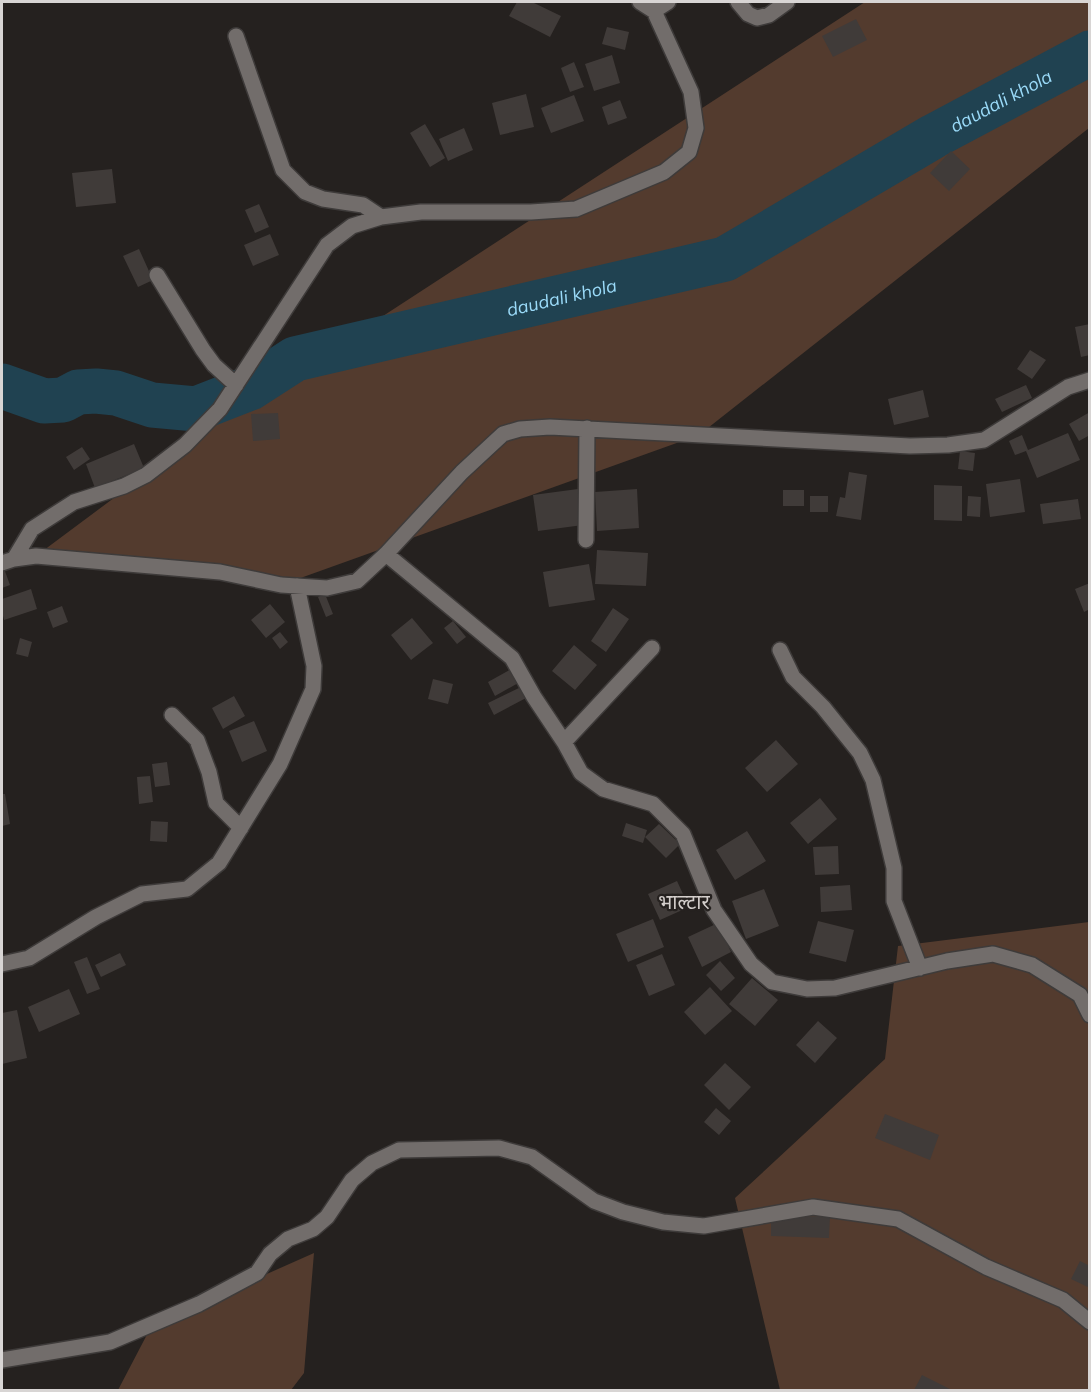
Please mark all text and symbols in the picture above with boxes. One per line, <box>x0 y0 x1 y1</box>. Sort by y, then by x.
water label: daudali khola <box>946 64 1056 137</box>
water label: daudali khola <box>504 273 619 321</box>
district label: भाल्टार <box>658 889 711 914</box>

